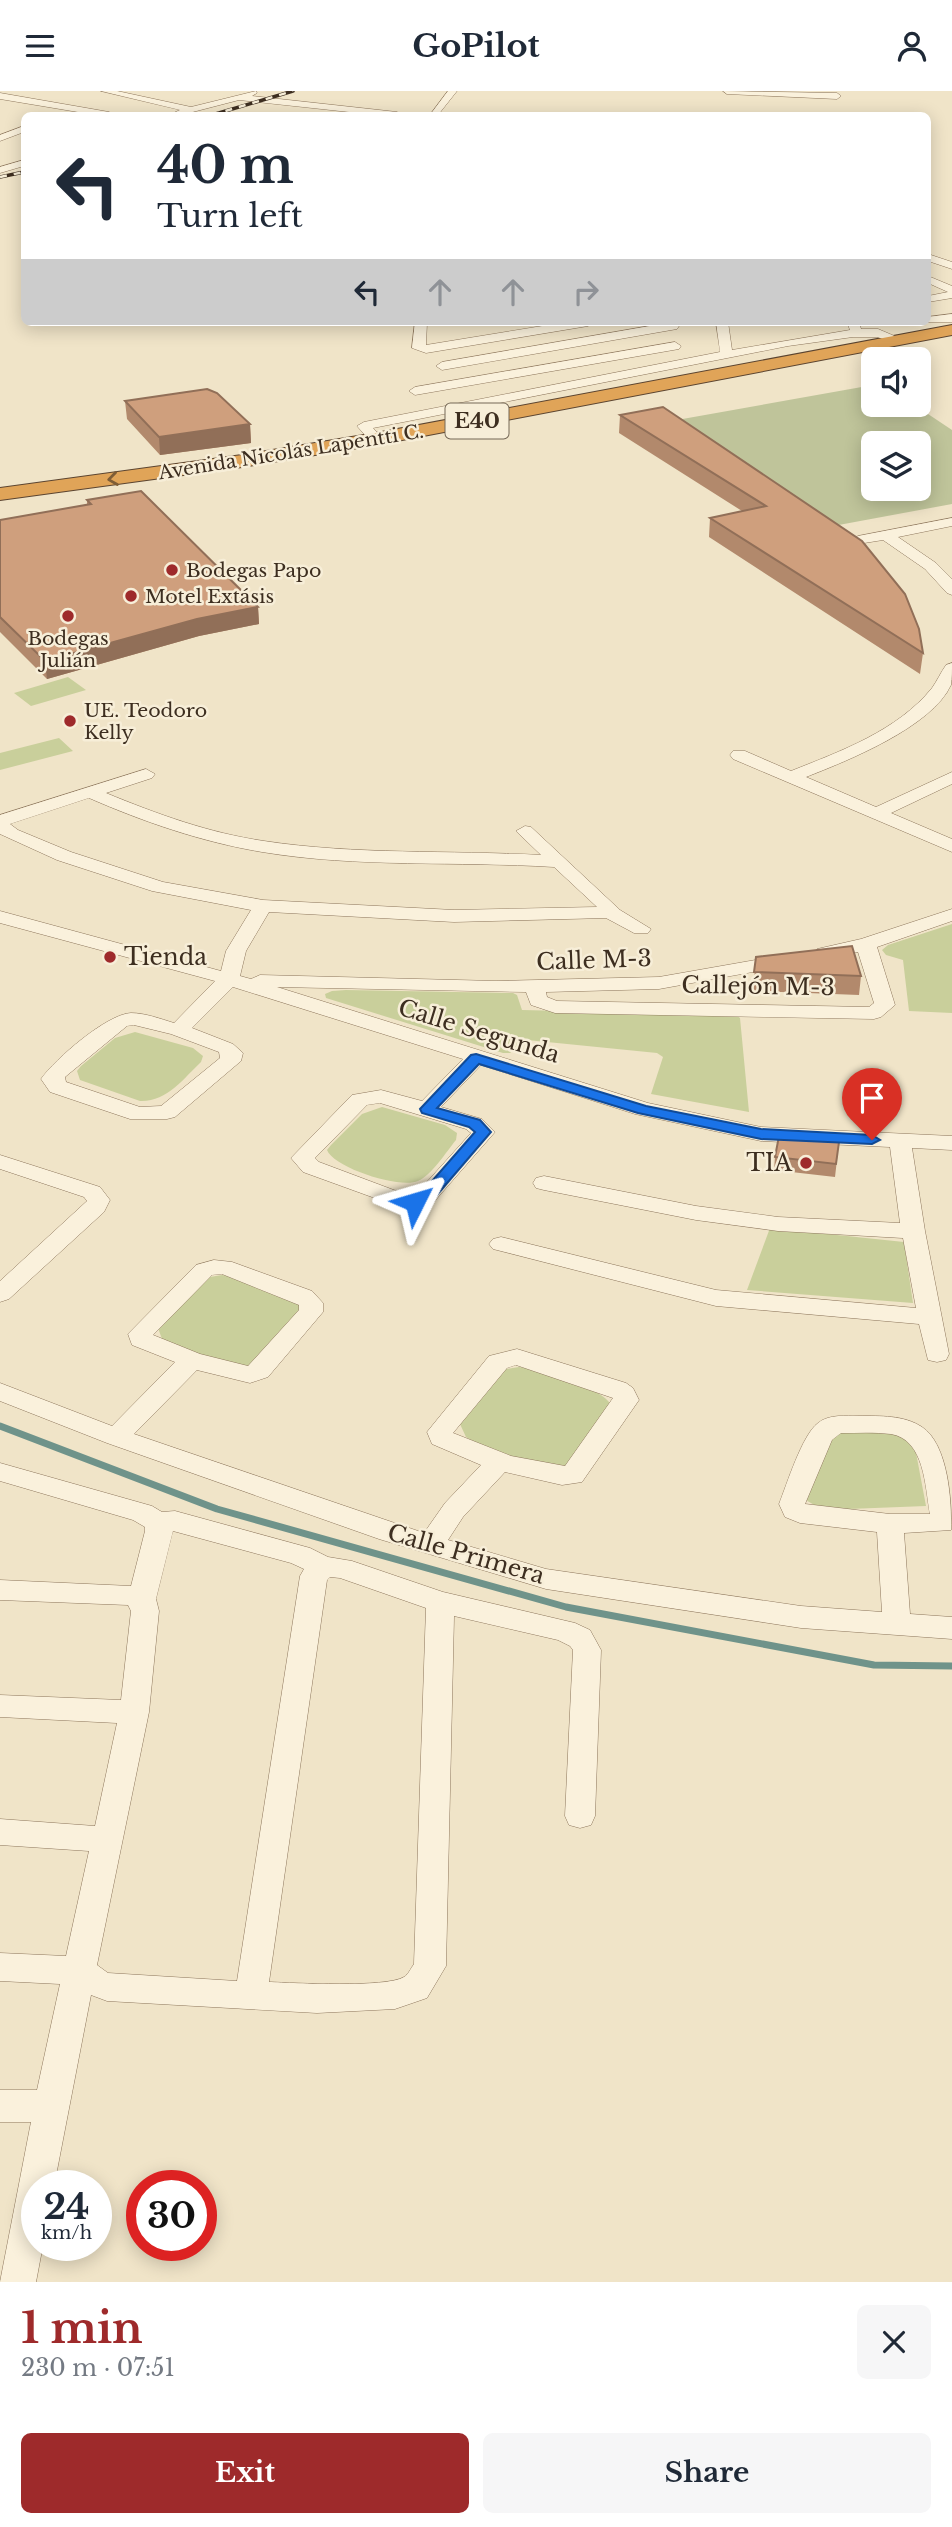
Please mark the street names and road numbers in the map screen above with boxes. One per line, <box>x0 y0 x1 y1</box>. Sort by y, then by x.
road number: E40 <box>446 403 508 439</box>
street label: Avenida Nicolás Lapentti C. <box>156 420 425 485</box>
street label: Calle M-3 <box>536 944 652 976</box>
street label: Callejón M-3 <box>681 971 835 1001</box>
street label: Calle Segunda <box>395 993 563 1069</box>
street label: Calle Primera <box>384 1518 548 1590</box>

